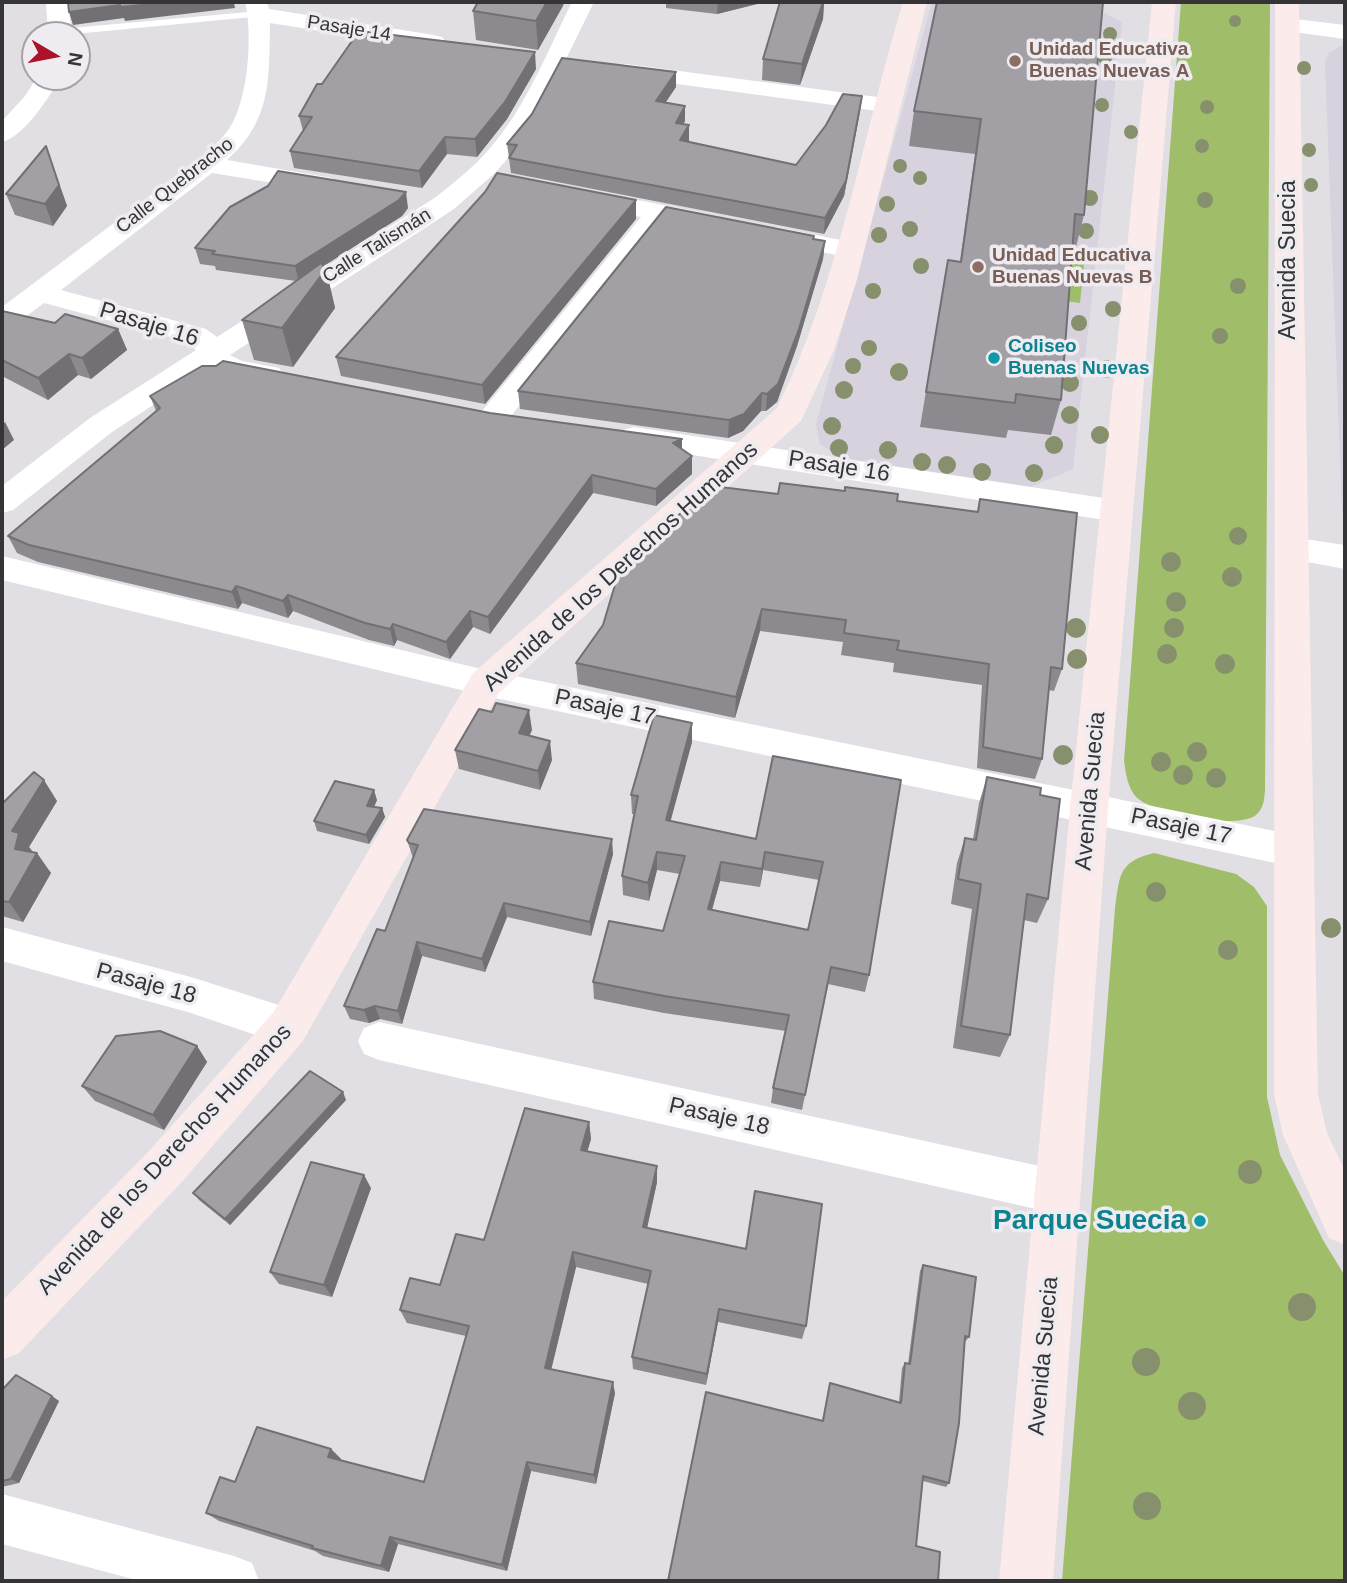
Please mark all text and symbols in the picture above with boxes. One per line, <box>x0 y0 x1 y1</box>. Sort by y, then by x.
street label: Pasaje 14 <box>305 11 393 47</box>
north arrow <box>21 21 91 91</box>
place label: Unidad Educativa Buenas Nuevas A <box>1029 39 1190 83</box>
text: N <box>64 51 87 68</box>
marker: Unidad Educativa Buenas Nuevas A <box>1007 53 1023 69</box>
street label: Calle Quebracho <box>112 133 238 239</box>
street label: Avenida Suecia <box>1275 180 1303 340</box>
street label: Calle Talismán <box>319 204 435 288</box>
place label: Unidad Educativa Buenas Nuevas B <box>992 245 1153 289</box>
marker: Unidad Educativa Buenas Nuevas B <box>970 259 986 275</box>
street label: Pasaje 16 <box>96 297 202 353</box>
place label: Coliseo Buenas Nuevas <box>1008 336 1150 380</box>
marker: Coliseo Buenas Nuevas <box>986 350 1002 366</box>
street label: Avenida de los Derechos Humanos <box>478 436 764 698</box>
street label: Pasaje 16 <box>786 445 892 489</box>
street label: Pasaje 17 <box>552 684 658 732</box>
street label: Avenida Suecia <box>1070 710 1112 872</box>
street label: Pasaje 17 <box>1128 803 1234 851</box>
street label: Pasaje 18 <box>93 957 199 1011</box>
street label: Avenida de los Derechos Humanos <box>32 1019 298 1301</box>
street label: Pasaje 18 <box>666 1092 772 1142</box>
place label: Parque Suecia <box>993 1204 1186 1238</box>
marker: Parque Suecia <box>1192 1213 1208 1229</box>
street label: Avenida Suecia <box>1023 1275 1065 1437</box>

